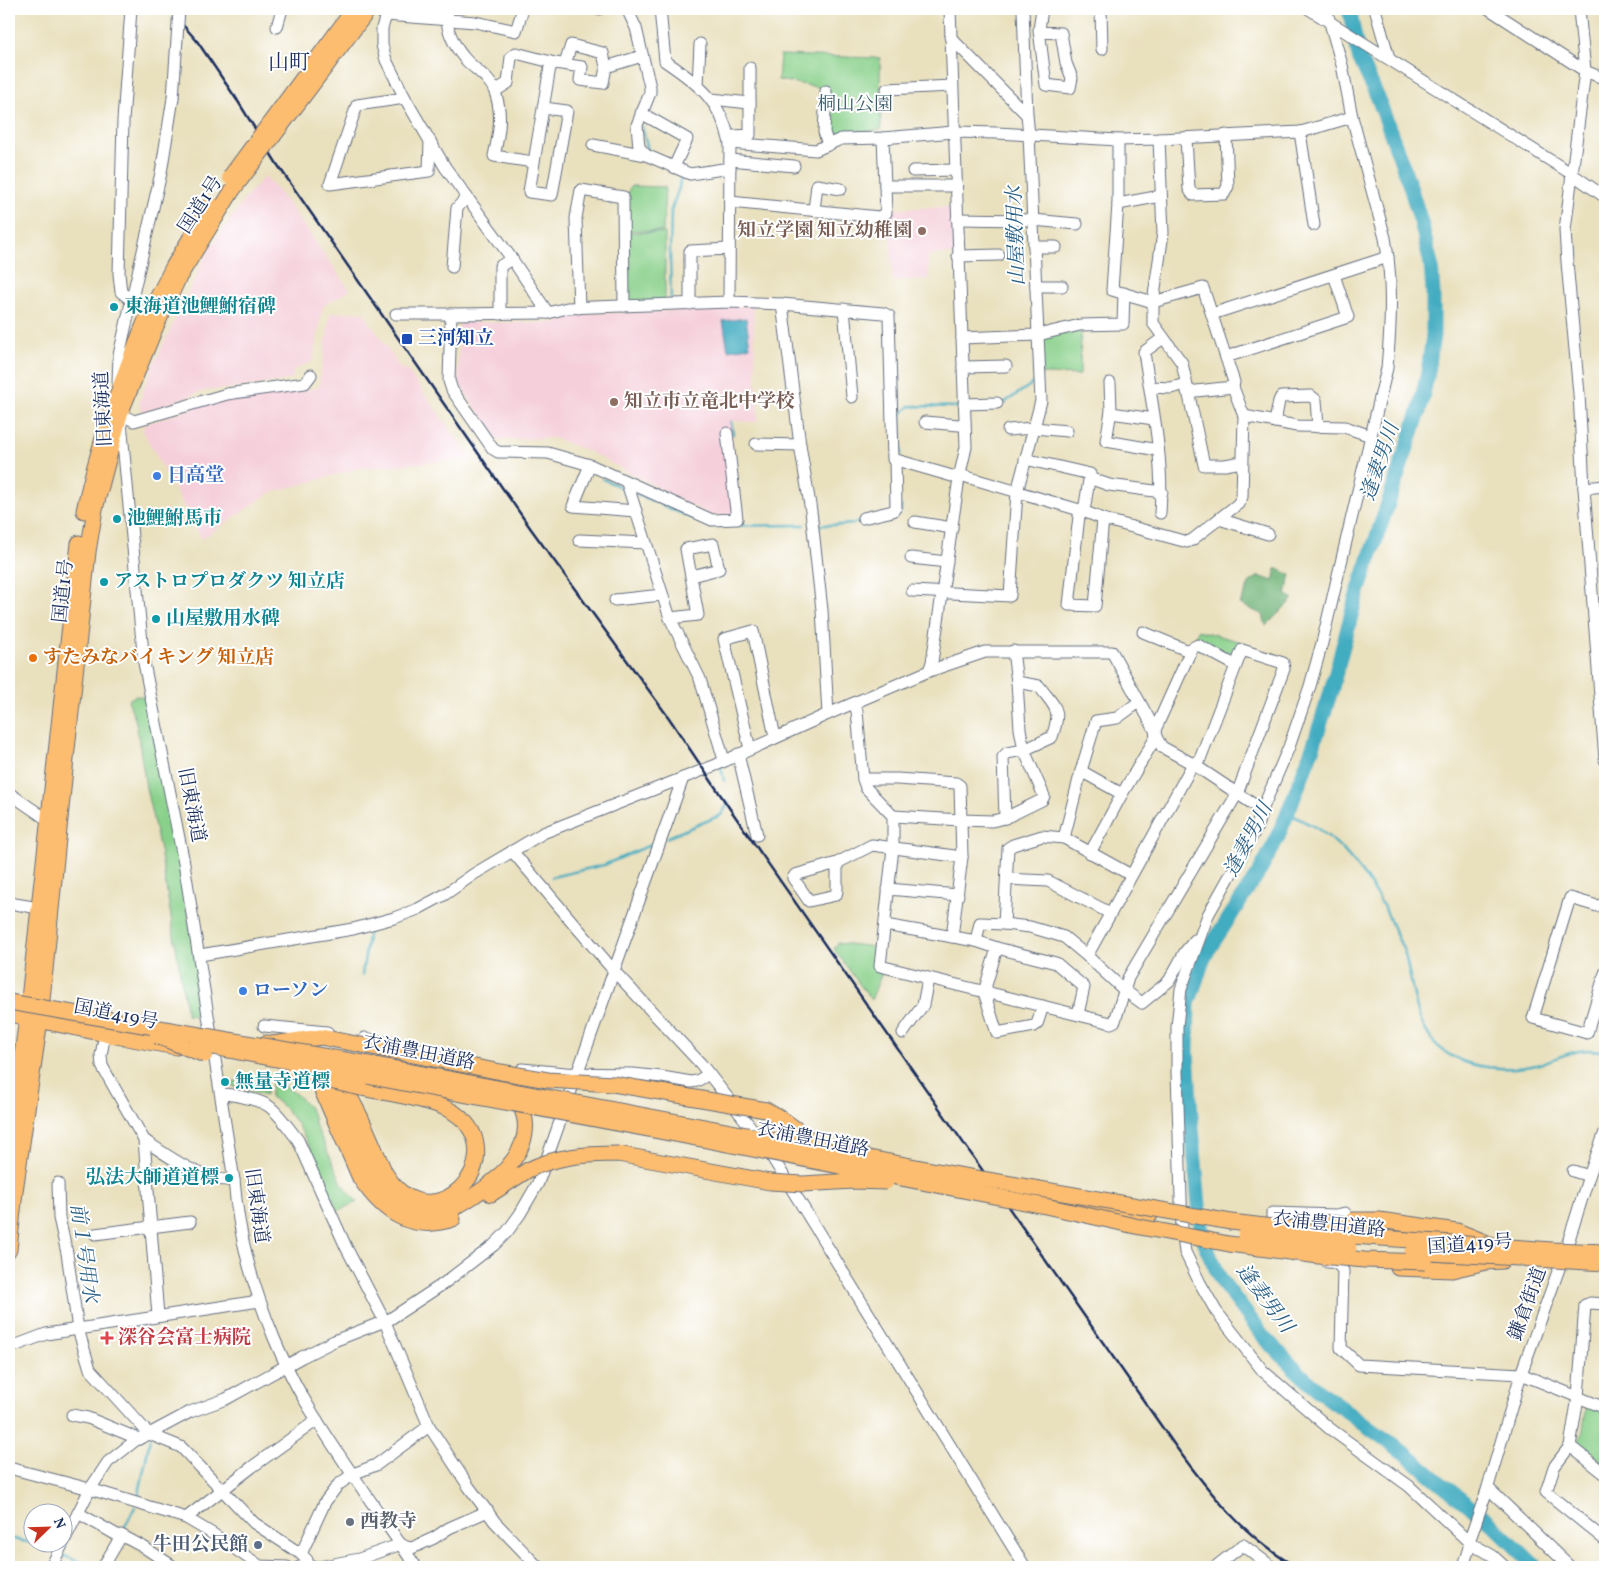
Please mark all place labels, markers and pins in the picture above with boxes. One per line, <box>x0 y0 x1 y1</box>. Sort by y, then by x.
place label: 知立学園 知立幼稚園 <box>737 218 912 244</box>
marker: 知立学園 知立幼稚園 <box>916 225 928 237</box>
place label: 東海道池鯉鮒宿碑 <box>124 294 276 320</box>
marker: 東海道池鯉鮒宿碑 <box>108 301 120 313</box>
place label: 三河知立 <box>418 326 494 352</box>
marker: 三河知立 <box>400 332 414 346</box>
place label: 知立市立竜北中学校 <box>624 389 795 415</box>
marker: 知立市立竜北中学校 <box>608 396 620 408</box>
place label: 日高堂 <box>167 463 224 489</box>
marker: 日高堂 <box>151 470 163 482</box>
place label: 池鯉鮒馬市 <box>127 506 222 532</box>
marker: 池鯉鮒馬市 <box>111 513 123 525</box>
place label: アストロプロダクツ 知立店 <box>114 569 345 595</box>
marker: アストロプロダクツ 知立店 <box>98 576 110 588</box>
place label: 山屋敷用水碑 <box>166 606 280 632</box>
marker: 山屋敷用水碑 <box>150 613 162 625</box>
place label: すたみなバイキング 知立店 <box>43 645 274 671</box>
marker: すたみなバイキング 知立店 <box>27 652 39 664</box>
place label: ローソン <box>253 978 328 1004</box>
marker: ローソン <box>237 985 249 997</box>
place label: 無量寺道標 <box>235 1069 330 1095</box>
marker: 無量寺道標 <box>219 1076 231 1088</box>
place label: 弘法大師道道標 <box>86 1165 219 1191</box>
marker: 弘法大師道道標 <box>223 1172 235 1184</box>
place label: 深谷会富士病院 <box>118 1325 251 1351</box>
marker: 深谷会富士病院 <box>100 1331 114 1345</box>
place label: 西教寺 <box>360 1509 417 1535</box>
marker: 西教寺 <box>344 1516 356 1528</box>
place label: 牛田公民館 <box>153 1532 248 1558</box>
marker: 牛田公民館 <box>252 1539 264 1551</box>

